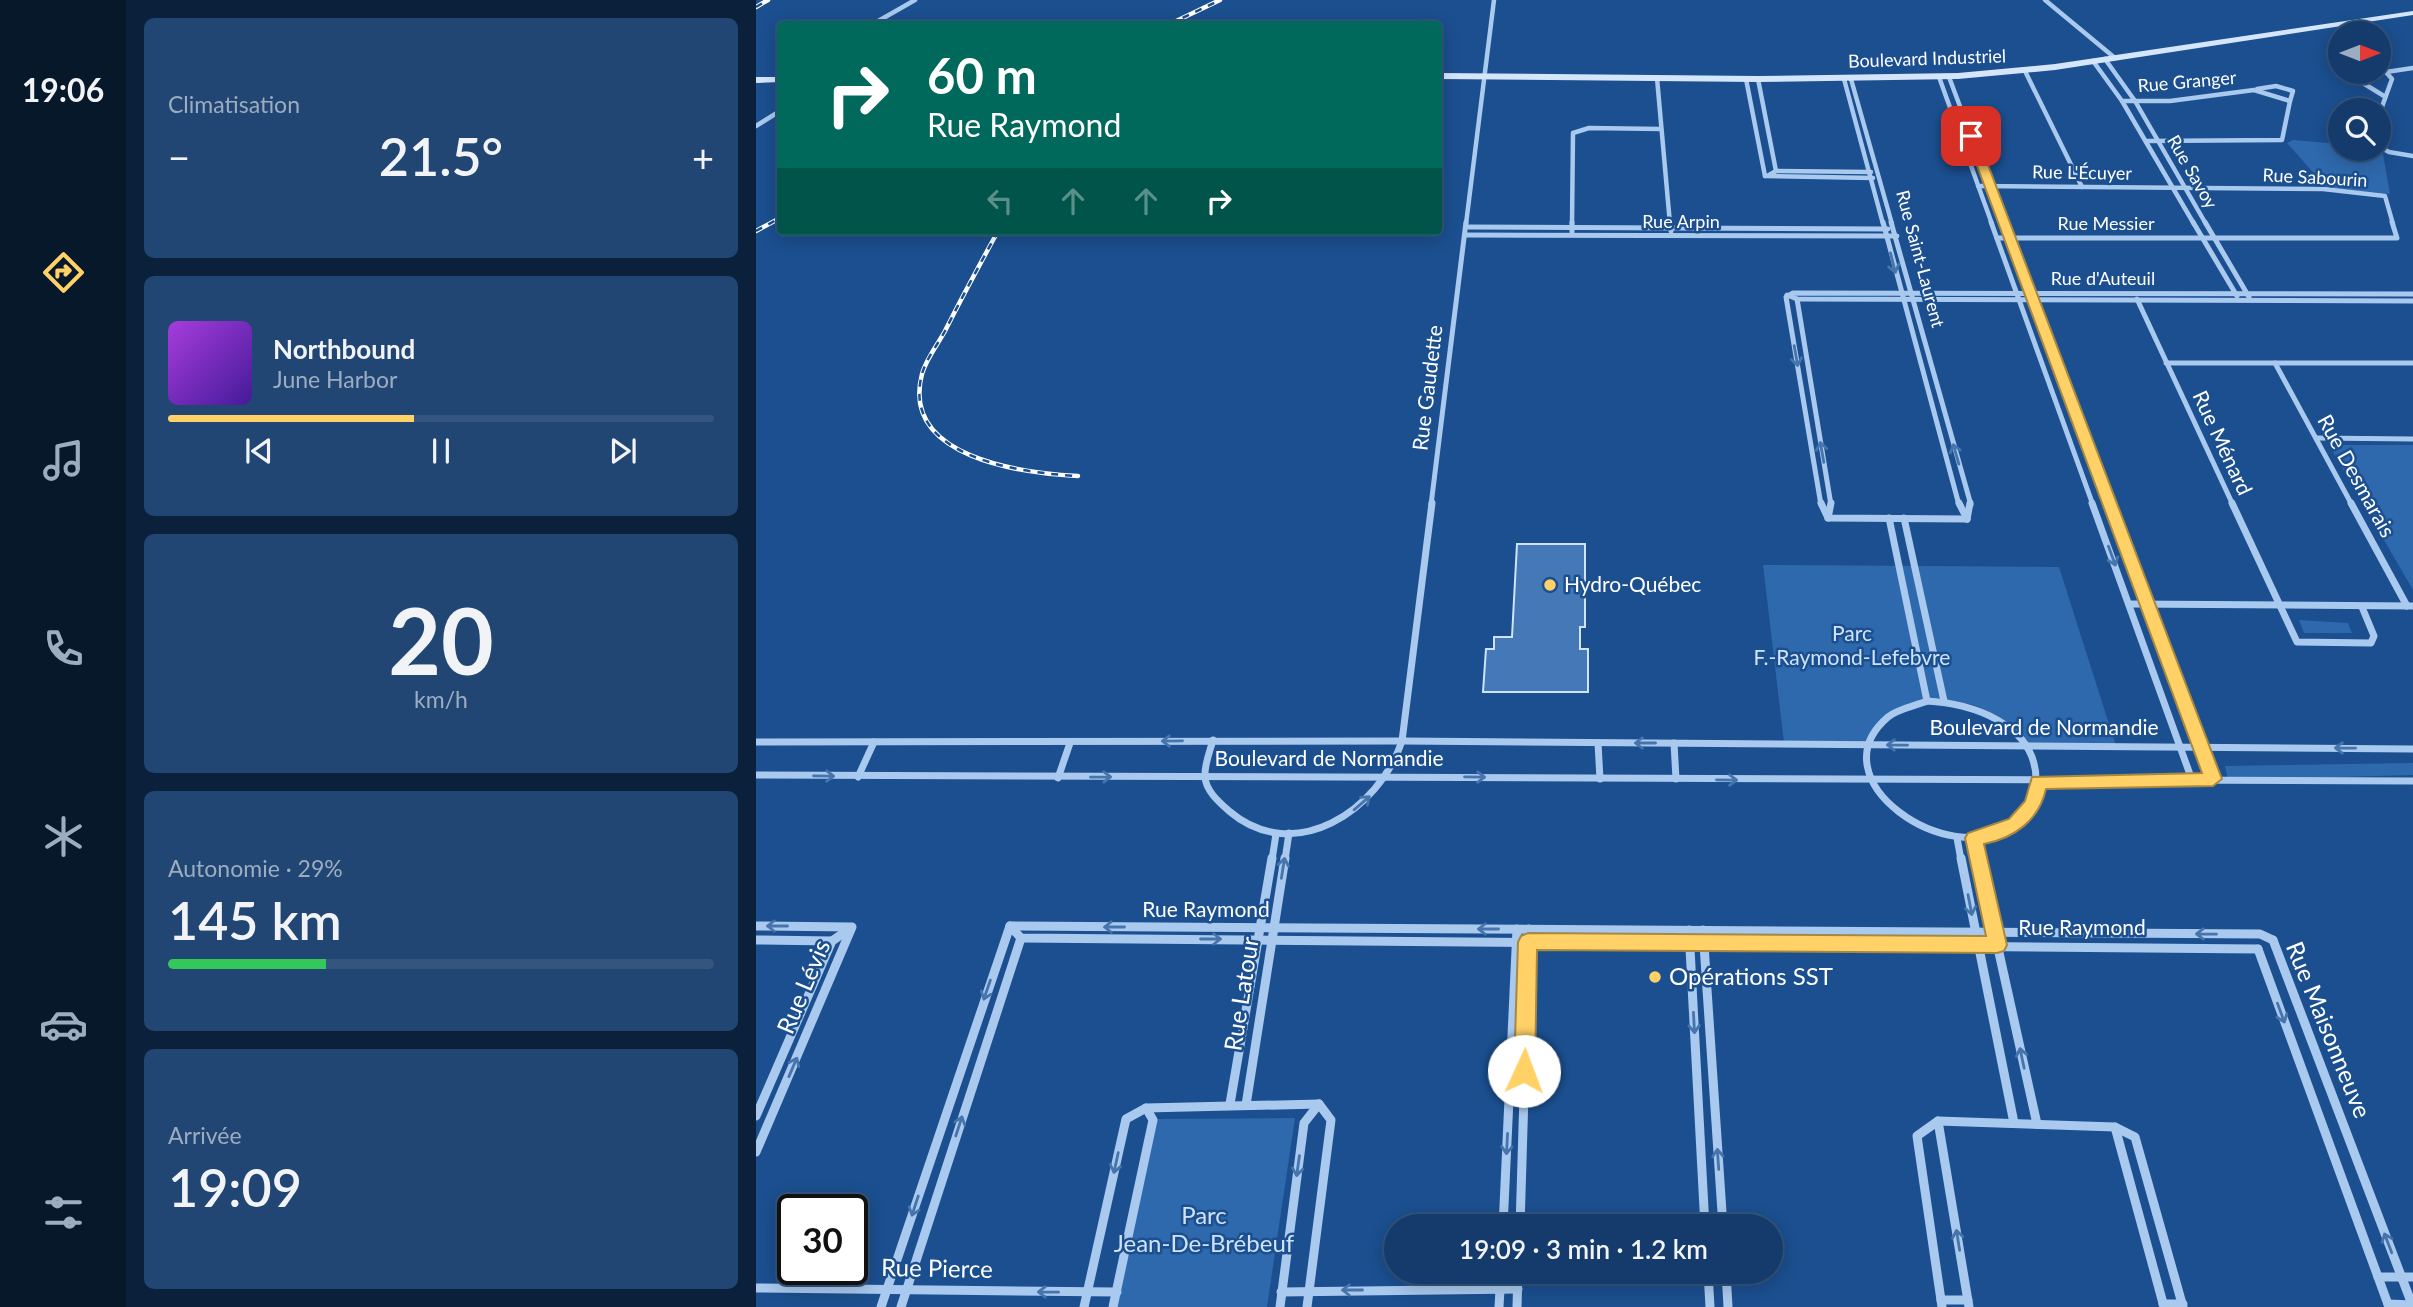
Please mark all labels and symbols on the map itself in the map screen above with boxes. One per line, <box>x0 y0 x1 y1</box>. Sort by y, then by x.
north arrow <box>2328 21 2390 84</box>
street label: Boulevard Industriel <box>1848 44 2006 72</box>
street label: Rue Granger <box>2137 66 2237 96</box>
pin <box>1941 106 2001 166</box>
street label: Rue Savoy <box>2163 131 2223 213</box>
street label: Rue L'Écuyer <box>2032 160 2133 184</box>
street label: Rue Sabourin <box>2262 163 2368 191</box>
street label: Rue Saint-Laurent <box>1892 188 1950 330</box>
street label: Rue Arpin <box>1642 210 1720 232</box>
street label: Rue Messier <box>2058 212 2155 234</box>
one-way arrow <box>1887 251 1900 274</box>
street label: Rue d'Auteuil <box>2051 267 2155 289</box>
street label: Rue Gaudette <box>1406 324 1447 452</box>
one-way arrow <box>1790 344 1803 367</box>
street label: Rue Ménard <box>2188 386 2258 499</box>
street label: Rue Desmarais <box>2313 409 2401 541</box>
one-way arrow <box>1815 441 1828 464</box>
one-way arrow <box>1949 443 1962 465</box>
one-way arrow <box>2106 545 2119 567</box>
place label: Hydro-Québec <box>1564 571 1701 596</box>
marker: Hydro-Québec <box>1542 577 1558 593</box>
park label: Parc F.-Raymond-Lefebvre <box>1754 620 1950 669</box>
street label: Boulevard de Normandie <box>1929 714 2159 739</box>
one-way arrow <box>1161 734 1184 748</box>
one-way arrow <box>1634 736 1657 750</box>
one-way arrow <box>1886 739 1909 752</box>
one-way arrow <box>2334 741 2357 754</box>
street label: Boulevard de Normandie <box>1214 745 1444 770</box>
one-way arrow <box>812 770 835 783</box>
one-way arrow <box>1089 770 1112 784</box>
one-way arrow <box>1463 771 1486 784</box>
one-way arrow <box>1715 773 1738 787</box>
one-way arrow <box>1353 795 1371 811</box>
one-way arrow <box>1277 857 1290 880</box>
one-way arrow <box>1964 893 1978 916</box>
street label: Rue Raymond <box>1142 896 1270 921</box>
street label: Rue Raymond <box>2018 914 2146 939</box>
one-way arrow <box>765 920 788 933</box>
one-way arrow <box>1103 920 1126 933</box>
one-way arrow <box>1477 922 1500 936</box>
one-way arrow <box>2195 927 2218 941</box>
one-way arrow <box>1200 932 1223 946</box>
street label: Rue Latour <box>1217 934 1264 1053</box>
street label: Rue Lévis <box>770 935 835 1038</box>
street label: Rue Maisonneuve <box>2281 937 2378 1122</box>
place label: Opérations SST <box>1669 961 1833 990</box>
marker: Opérations SST <box>1647 969 1663 985</box>
one-way arrow <box>980 979 992 1001</box>
one-way arrow <box>2276 1002 2288 1024</box>
one-way arrow <box>1687 1011 1700 1034</box>
position arrow <box>1487 1034 1561 1108</box>
one-way arrow <box>2015 1047 2029 1070</box>
one-way arrow <box>787 1056 800 1078</box>
one-way arrow <box>954 1115 967 1137</box>
one-way arrow <box>1500 1132 1513 1155</box>
one-way arrow <box>1711 1148 1724 1170</box>
one-way arrow <box>1109 1151 1123 1174</box>
one-way arrow <box>1291 1155 1304 1177</box>
speed limit sign: 30 <box>777 1194 868 1285</box>
one-way arrow <box>908 1195 921 1217</box>
park label: Parc Jean-De-Brébeuf <box>1114 1200 1295 1257</box>
one-way arrow <box>1951 1229 1964 1252</box>
one-way arrow <box>2381 1233 2394 1255</box>
street label: Rue Pierce <box>881 1252 993 1283</box>
one-way arrow <box>1340 1283 1363 1297</box>
one-way arrow <box>1037 1285 1060 1298</box>

